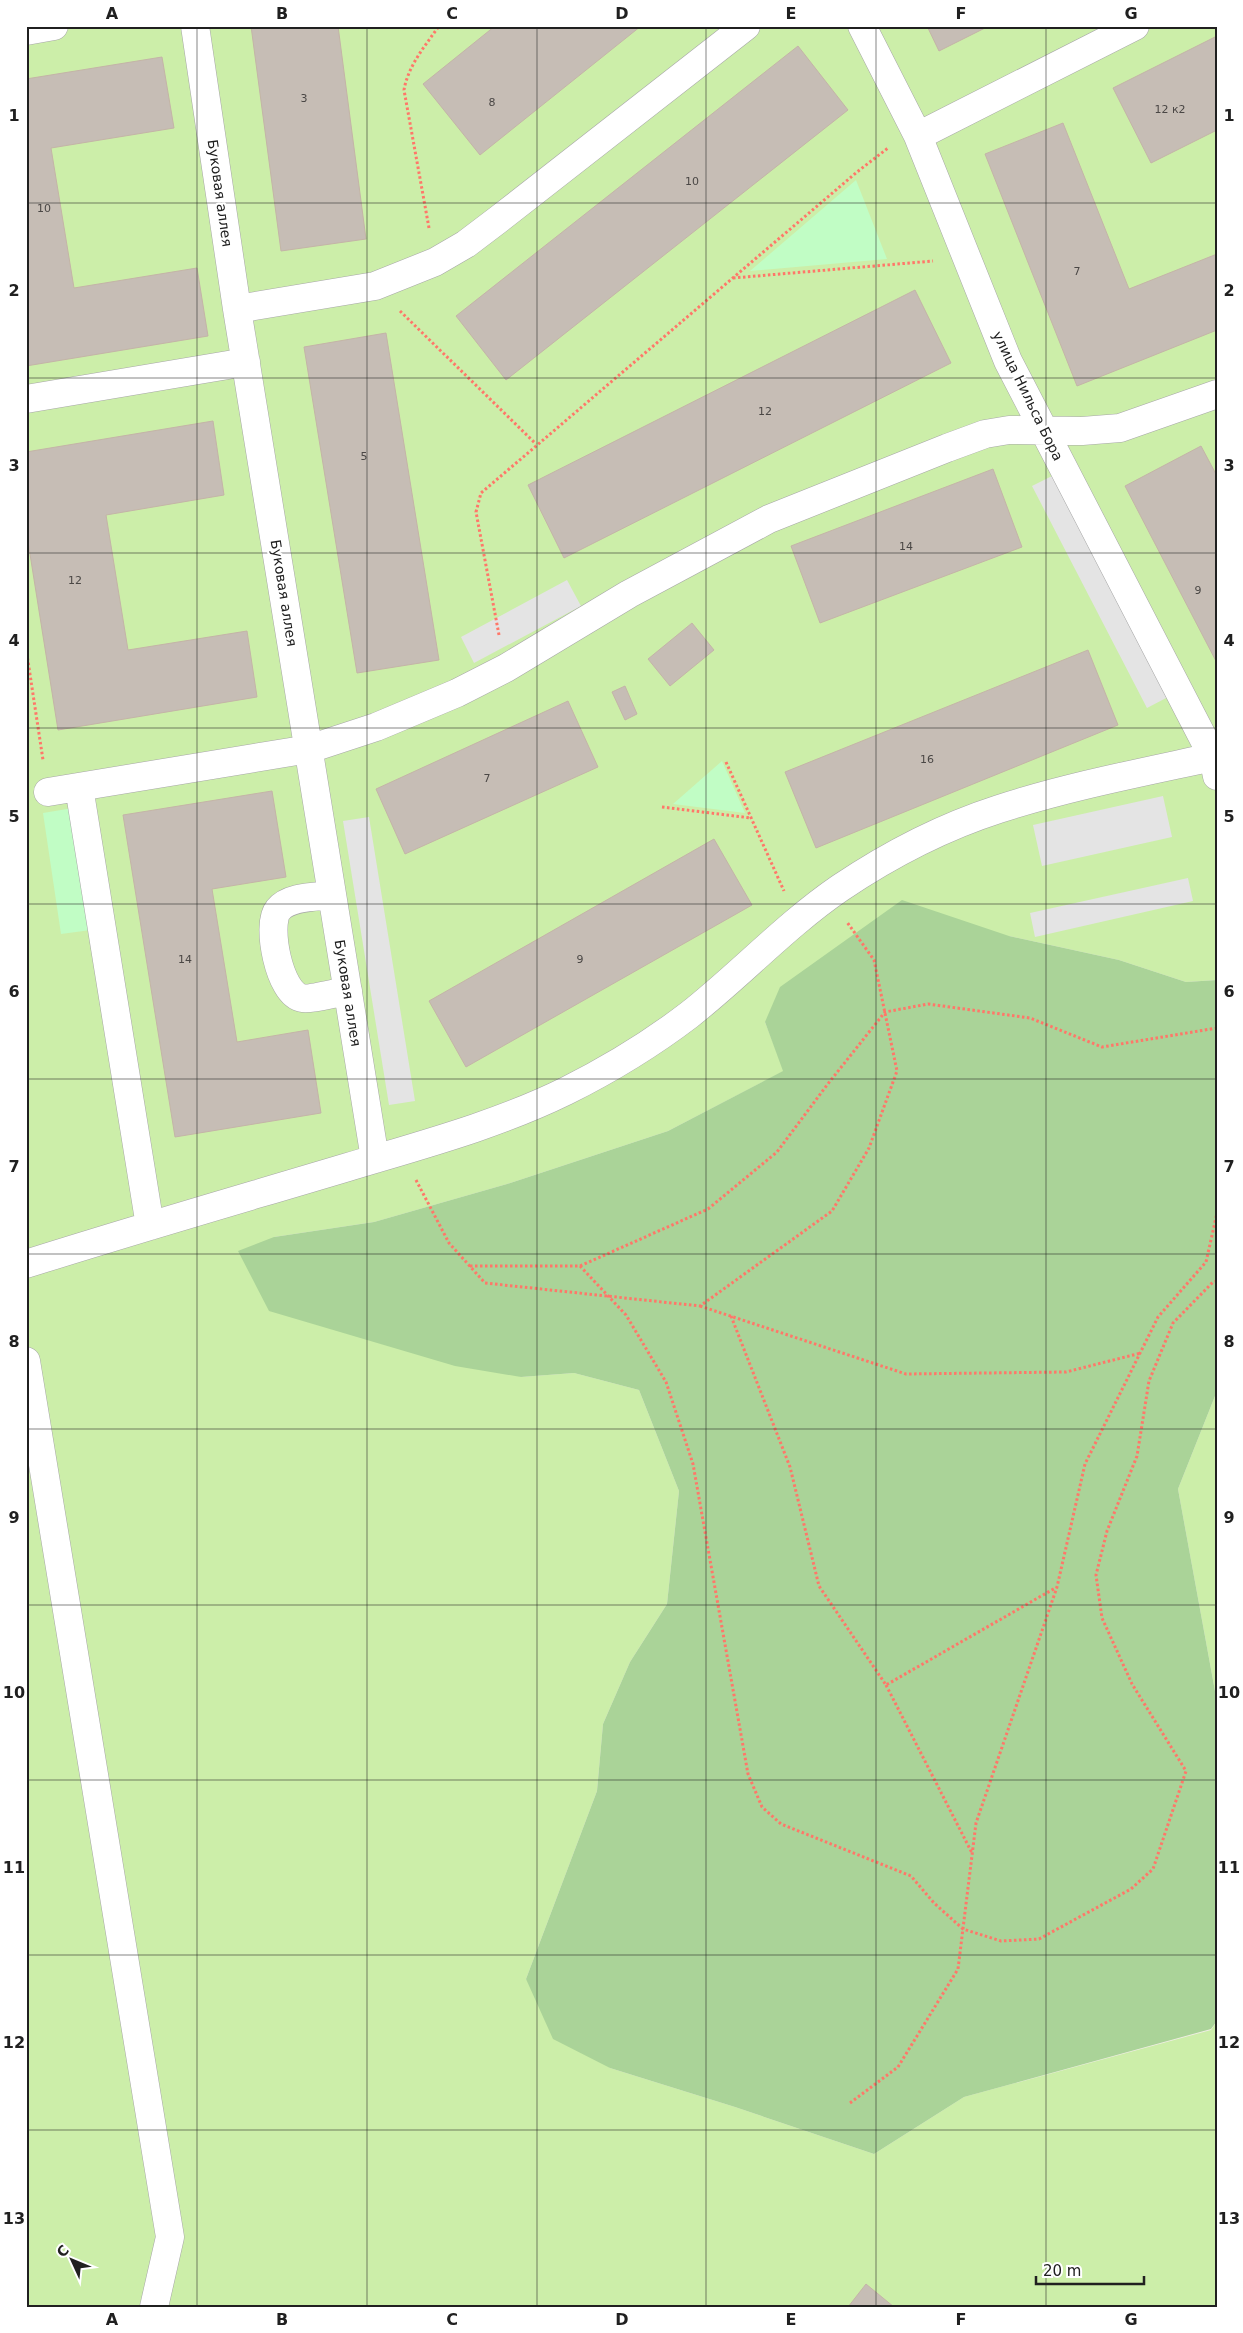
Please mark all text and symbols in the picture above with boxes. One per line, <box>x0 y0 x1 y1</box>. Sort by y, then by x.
text: A <box>106 4 119 23</box>
text: B <box>276 4 288 23</box>
text: C <box>446 4 458 23</box>
text: D <box>615 4 629 23</box>
text: E <box>786 4 796 23</box>
text: F <box>956 4 966 23</box>
text: G <box>1124 4 1138 23</box>
house number: 3 <box>301 92 308 105</box>
house number: 8 <box>489 96 496 109</box>
house number: 12 к2 <box>1154 103 1186 116</box>
text: 1 <box>8 106 20 125</box>
text: 1 <box>1223 106 1235 125</box>
street label: Буковая аллея <box>205 138 235 248</box>
house number: 10 <box>685 175 699 188</box>
house number: 10 <box>37 202 51 215</box>
house number: 7 <box>1074 265 1081 278</box>
text: 2 <box>8 281 20 300</box>
text: 2 <box>1223 281 1235 300</box>
street label: улица Нильса Бора <box>990 329 1066 463</box>
house number: 12 <box>758 405 772 418</box>
house number: 5 <box>361 450 368 463</box>
text: 3 <box>8 456 20 475</box>
text: 3 <box>1223 456 1235 475</box>
street label: Буковая аллея <box>268 538 300 648</box>
house number: 14 <box>899 540 913 553</box>
house number: 12 <box>68 574 82 587</box>
house number: 9 <box>1195 584 1202 597</box>
text: 4 <box>8 631 20 650</box>
text: 4 <box>1223 631 1235 650</box>
house number: 16 <box>920 753 934 766</box>
house number: 7 <box>484 772 491 785</box>
text: 5 <box>8 807 20 826</box>
text: 5 <box>1223 807 1235 826</box>
street label: Буковая аллея <box>332 938 364 1048</box>
house number: 14 <box>178 953 192 966</box>
house number: 9 <box>577 953 584 966</box>
text: 6 <box>8 982 20 1001</box>
text: 6 <box>1223 982 1235 1001</box>
text: 7 <box>8 1157 20 1176</box>
text: 7 <box>1223 1157 1235 1176</box>
text: 8 <box>8 1332 20 1351</box>
text: 8 <box>1223 1332 1235 1351</box>
text: 9 <box>8 1508 20 1527</box>
text: 9 <box>1223 1508 1235 1527</box>
text: 10 <box>3 1683 25 1702</box>
text: 10 <box>1218 1683 1240 1702</box>
text: 11 <box>3 1858 25 1877</box>
text: 11 <box>1218 1858 1240 1877</box>
text: 12 <box>3 2033 25 2052</box>
text: 12 <box>1218 2033 1240 2052</box>
text: 13 <box>3 2209 25 2228</box>
text: 13 <box>1218 2209 1240 2228</box>
north arrow <box>48 2236 98 2286</box>
text: С <box>53 2242 72 2260</box>
scale bar <box>1036 2253 1143 2285</box>
text: 20 m <box>1043 2262 1081 2280</box>
text: A <box>106 2310 119 2329</box>
text: B <box>276 2310 288 2329</box>
text: C <box>446 2310 458 2329</box>
text: D <box>615 2310 629 2329</box>
text: E <box>786 2310 796 2329</box>
text: F <box>956 2310 966 2329</box>
text: G <box>1124 2310 1138 2329</box>

